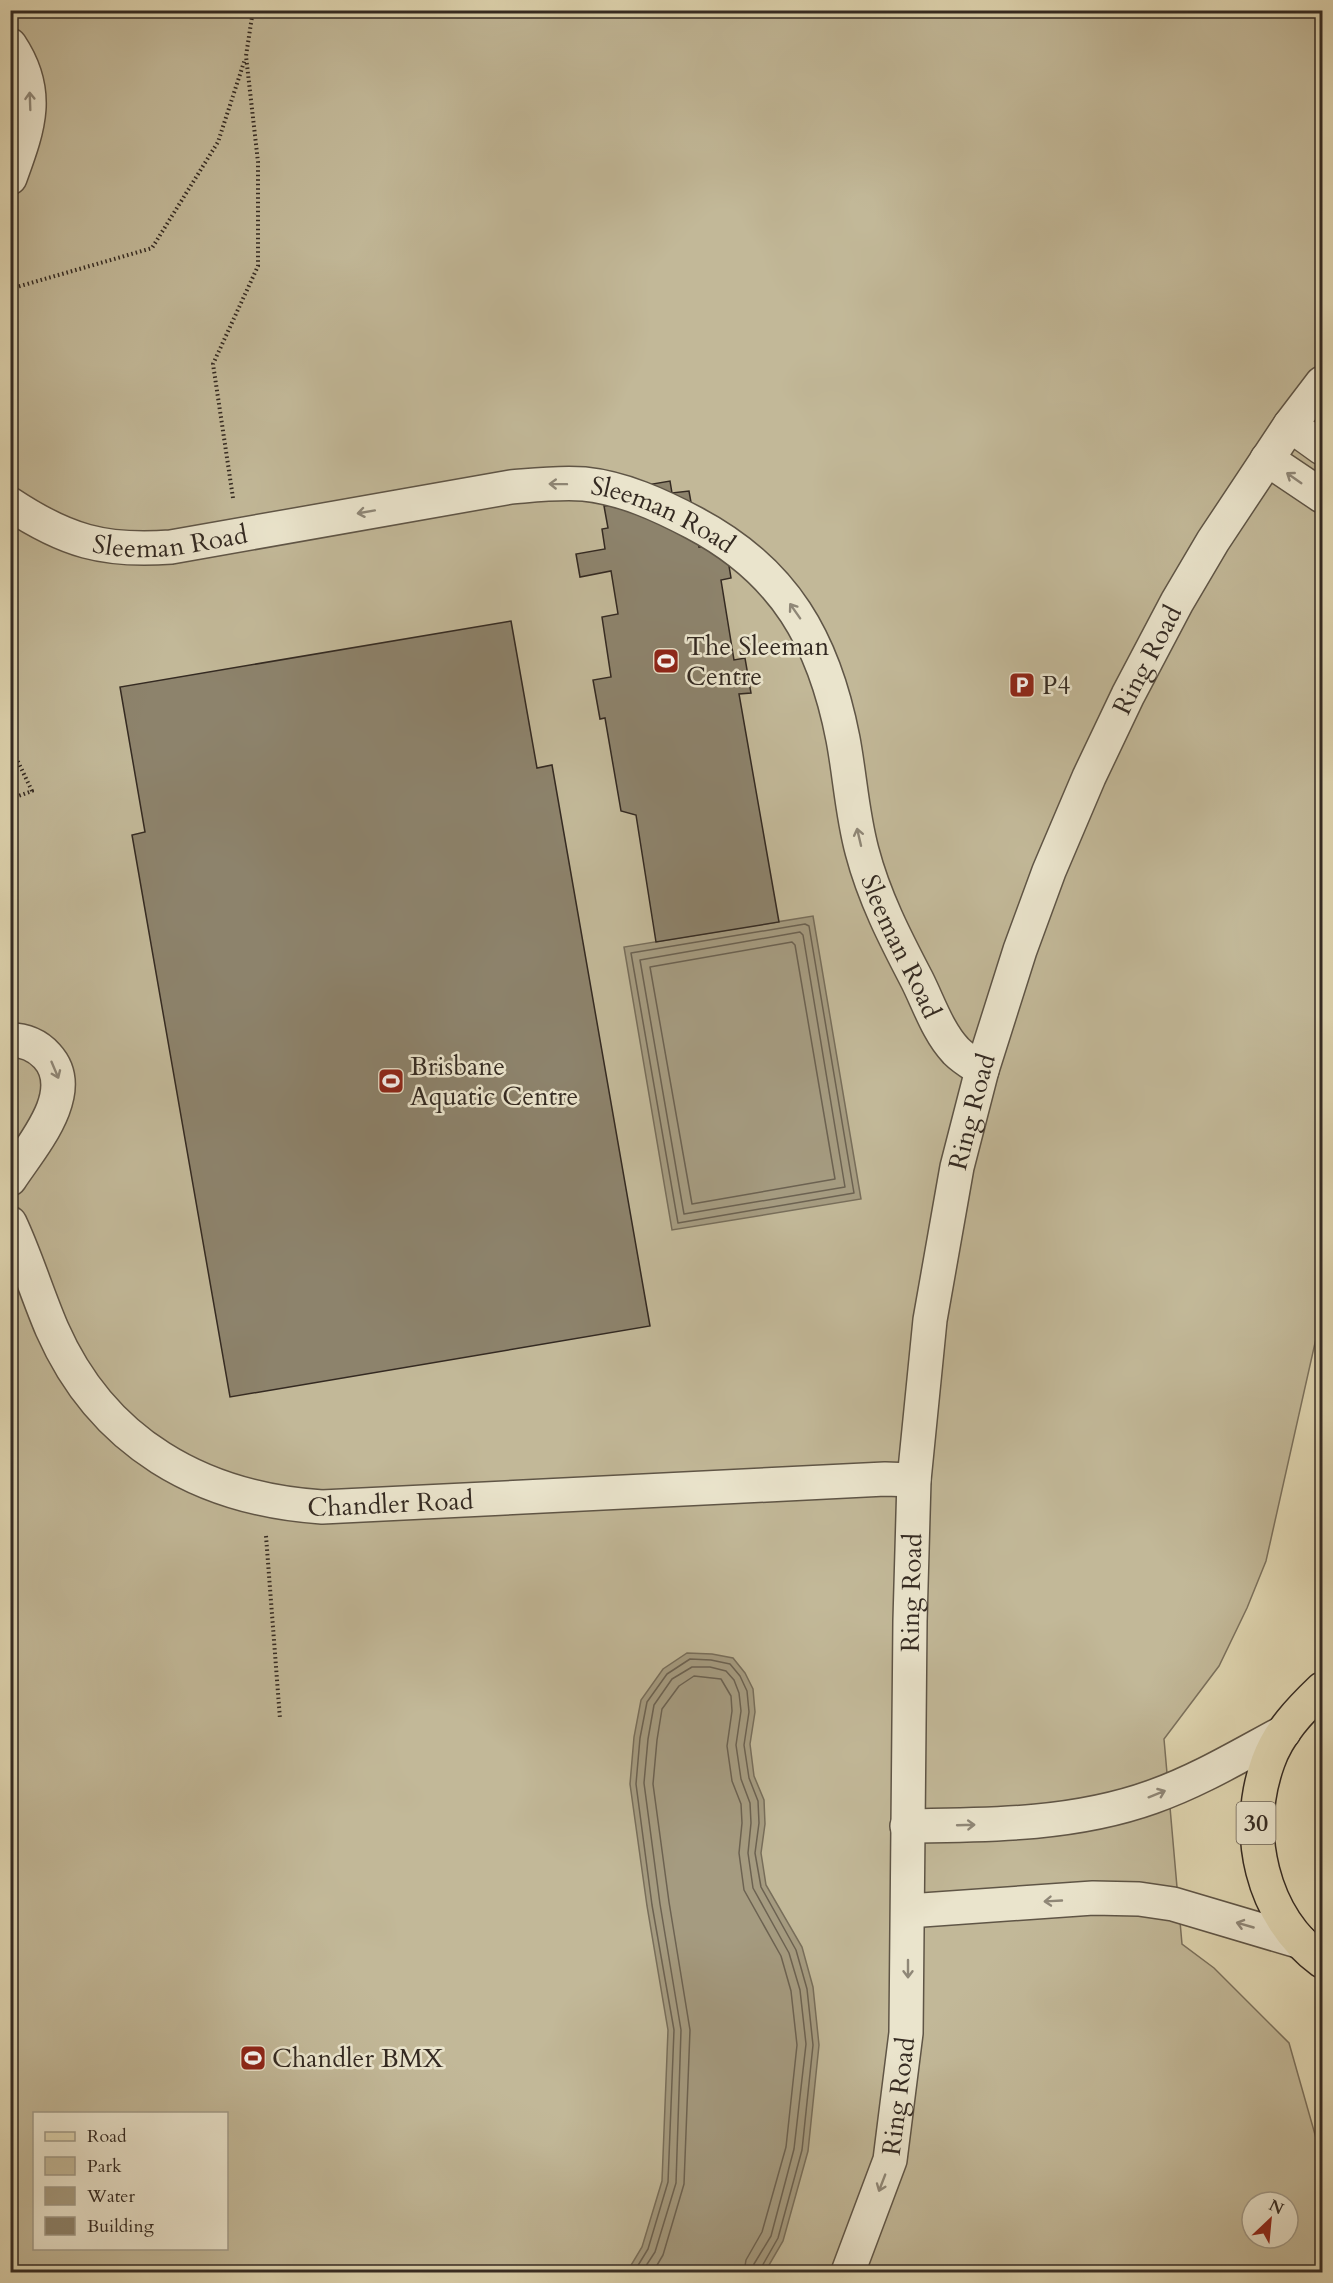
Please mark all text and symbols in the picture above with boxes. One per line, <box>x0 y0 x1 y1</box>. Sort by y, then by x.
one-way arrow <box>24 92 35 112</box>
street label: Sleeman Road <box>588 468 742 562</box>
one-way arrow <box>1287 472 1303 484</box>
one-way arrow <box>549 478 569 490</box>
one-way arrow <box>356 507 376 518</box>
street label: Sleeman Road <box>90 517 250 566</box>
street label: Ring Road <box>1104 599 1190 720</box>
one-way arrow <box>789 604 801 620</box>
place label: The Sleeman Centre <box>686 629 830 694</box>
sports icon: The Sleeman Centre <box>651 646 681 676</box>
place label: P4 <box>1042 668 1071 703</box>
parking icon: P4 <box>1007 670 1037 700</box>
one-way arrow <box>852 828 864 847</box>
street label: Sleeman Road <box>852 870 949 1024</box>
place label: Brisbane Aquatic Centre <box>410 1049 578 1114</box>
street label: Ring Road <box>940 1049 1004 1174</box>
one-way arrow <box>50 1060 61 1078</box>
sports icon: Brisbane Aquatic Centre <box>376 1066 406 1096</box>
street label: Chandler Road <box>306 1482 474 1525</box>
street label: Ring Road <box>893 1533 930 1652</box>
one-way arrow <box>1148 1788 1166 1799</box>
road number: 30 <box>1236 1802 1276 1844</box>
one-way arrow <box>955 1819 975 1831</box>
one-way arrow <box>1044 1895 1064 1906</box>
one-way arrow <box>1235 1919 1254 1931</box>
one-way arrow <box>902 1959 914 1979</box>
street label: Ring Road <box>874 2035 923 2157</box>
place label: Chandler BMX <box>272 2041 444 2076</box>
sports icon: Chandler BMX <box>238 2043 268 2073</box>
legend <box>33 2112 228 2250</box>
text: Road <box>87 2124 127 2149</box>
text: Park <box>87 2154 122 2179</box>
one-way arrow <box>876 2173 887 2191</box>
text: Water <box>86 2184 136 2209</box>
north arrow <box>1240 2190 1300 2250</box>
text: N <box>1265 2194 1287 2220</box>
text: Building <box>87 2214 155 2239</box>

